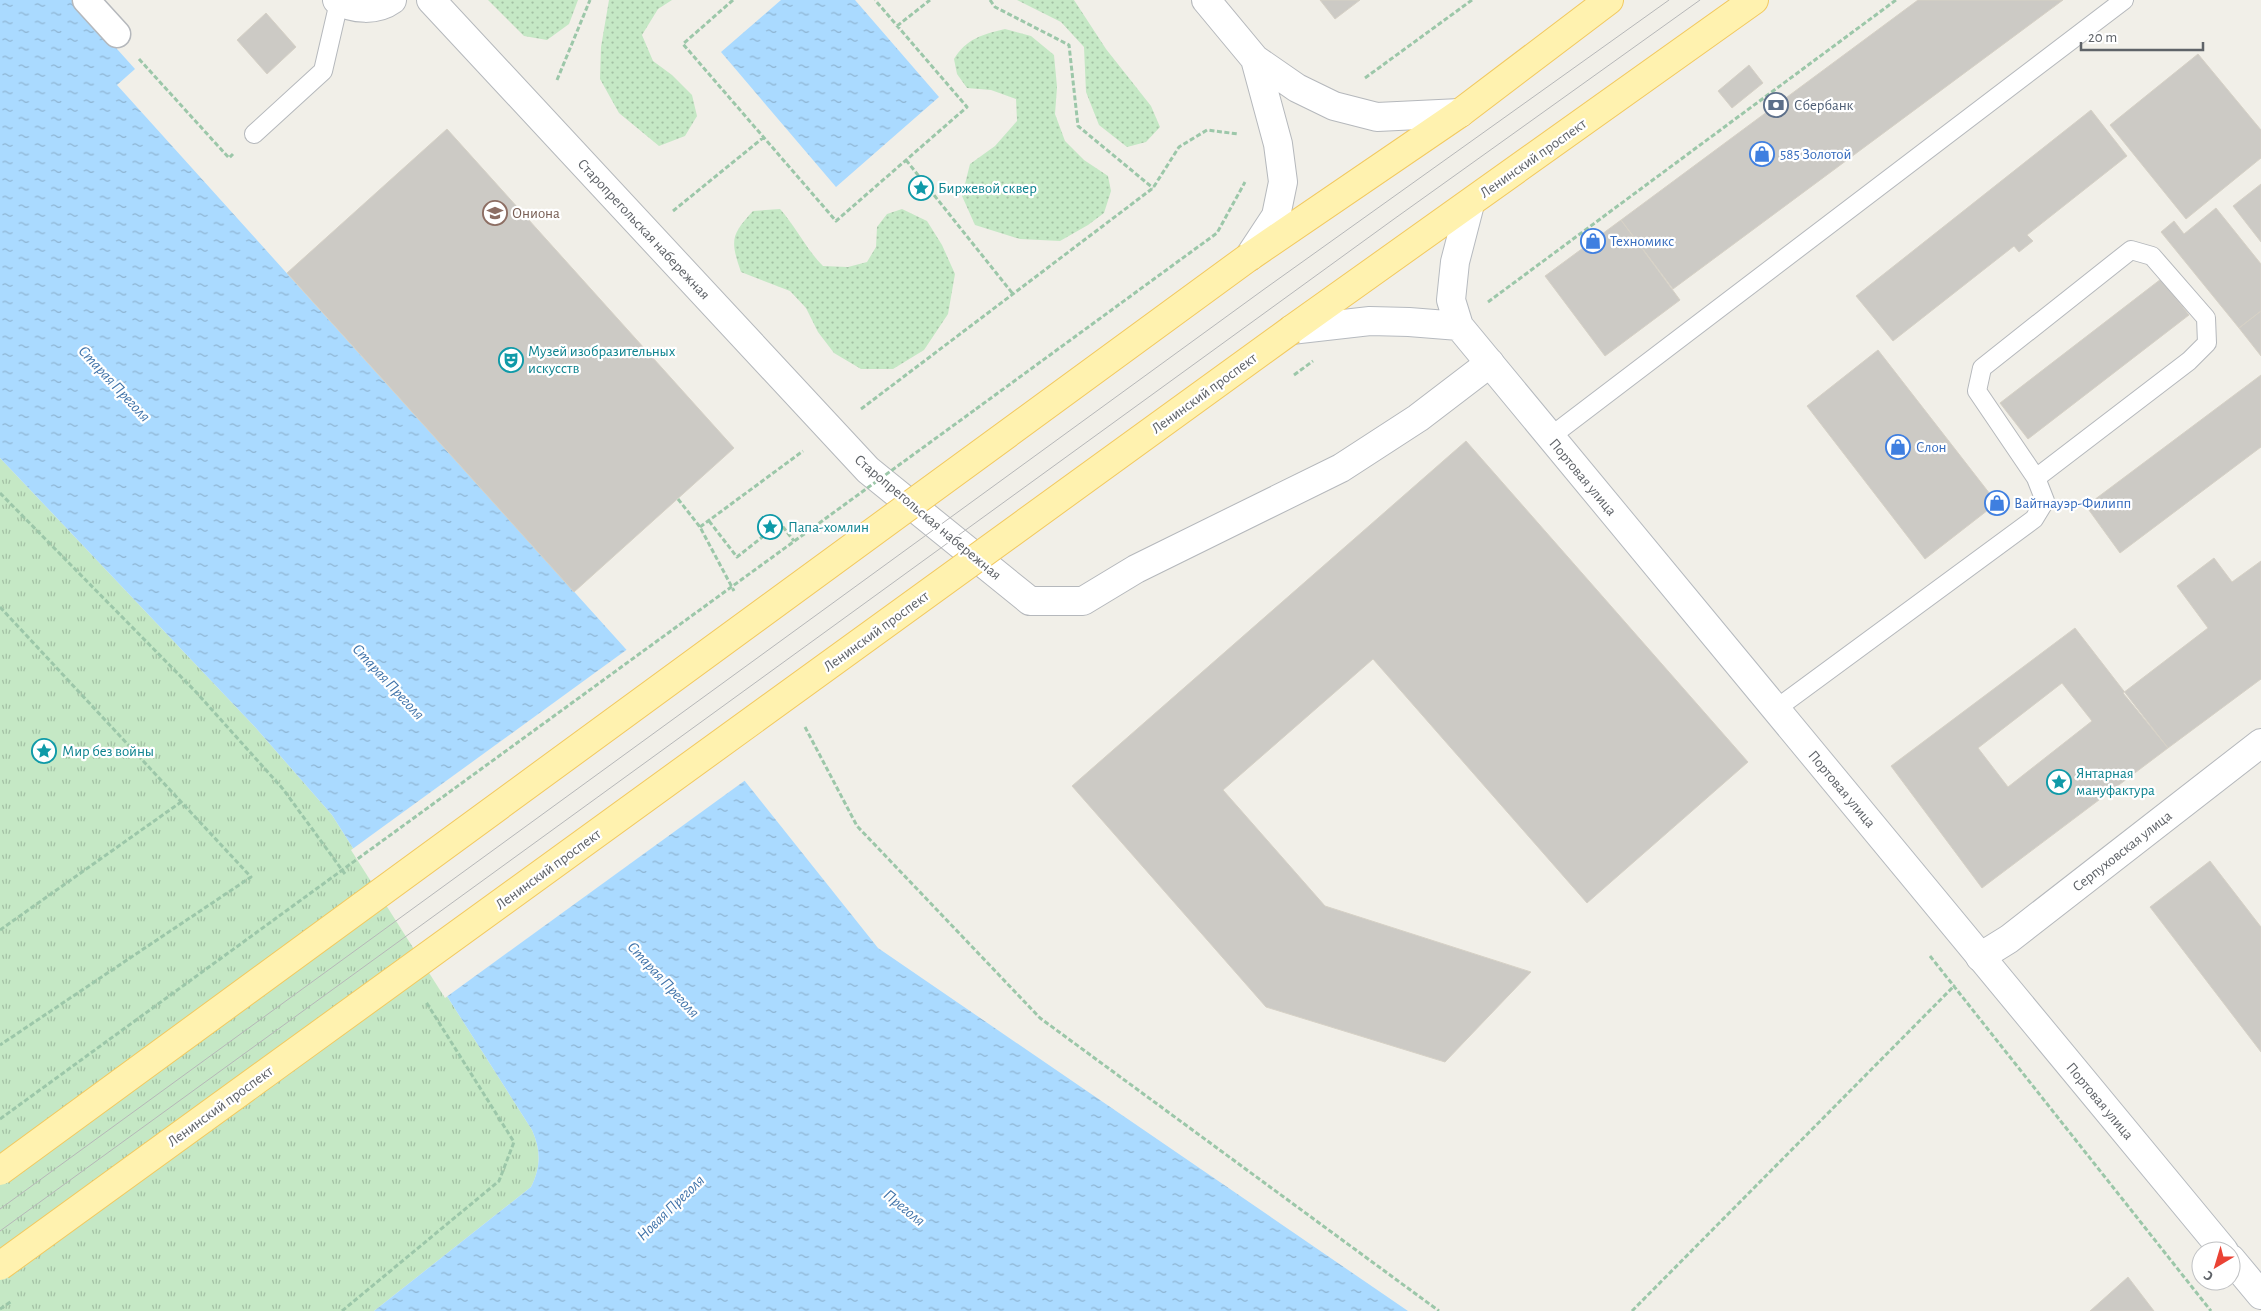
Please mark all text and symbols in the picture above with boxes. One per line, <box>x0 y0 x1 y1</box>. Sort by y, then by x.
scale bar <box>2081 20 2204 52</box>
text: 20 m <box>2088 30 2117 45</box>
bank icon: Сбербанк <box>1763 92 1789 118</box>
place label: Сбербанк <box>1794 98 1854 113</box>
street label: Ленинский проспект <box>1477 116 1590 201</box>
shop icon: 585 Золотой <box>1749 141 1775 167</box>
place label: 585 Золотой <box>1780 147 1851 162</box>
street label: Старопрегольская набережная <box>575 156 713 303</box>
place icon: Биржевой сквер <box>908 175 934 201</box>
place label: Биржевой сквер <box>938 181 1037 196</box>
school or university icon: Ониона <box>482 200 508 226</box>
place label: Ониона <box>512 206 560 221</box>
shop icon: Техномикс <box>1580 228 1606 254</box>
place label: Техномикс <box>1610 234 1674 249</box>
water label: Старая Преголя <box>75 343 153 425</box>
place label: Музей изобразительных искусств <box>528 344 676 376</box>
theatre icon: Музей изобразительных искусств <box>498 347 524 373</box>
street label: Ленинский проспект <box>1149 350 1260 436</box>
shop icon: Слон <box>1885 434 1911 460</box>
street label: Портовая улица <box>1546 436 1619 519</box>
place label: Слон <box>1916 440 1947 455</box>
street label: Старопрегольская набережная <box>851 452 1004 583</box>
shop icon: Вайтнауэр-Филипп <box>1984 490 2010 516</box>
place label: Вайтнауэр-Филипп <box>2014 496 2131 511</box>
place icon: Папа-хомлин <box>757 514 783 540</box>
place label: Папа-хомлин <box>788 520 869 535</box>
street label: Ленинский проспект <box>821 588 932 674</box>
water label: Старая Преголя <box>349 641 427 723</box>
place icon: Мир без войны <box>31 738 57 764</box>
place label: Мир без войны <box>62 744 154 759</box>
street label: Портовая улица <box>1805 748 1878 831</box>
place label: Янтарная мануфактура <box>2076 766 2155 798</box>
place icon: Янтарная мануфактура <box>2046 769 2072 795</box>
street label: Серпуховская улица <box>2070 808 2175 895</box>
street label: Ленинский проспект <box>493 826 604 912</box>
water label: Старая Преголя <box>624 939 702 1021</box>
street label: Портовая улица <box>2063 1060 2136 1143</box>
street label: Ленинский проспект <box>165 1063 276 1149</box>
water label: Новая Преголя <box>634 1172 708 1244</box>
water label: Преголя <box>880 1186 928 1230</box>
north arrow <box>2191 1241 2241 1291</box>
text: С <box>2201 1267 2216 1283</box>

